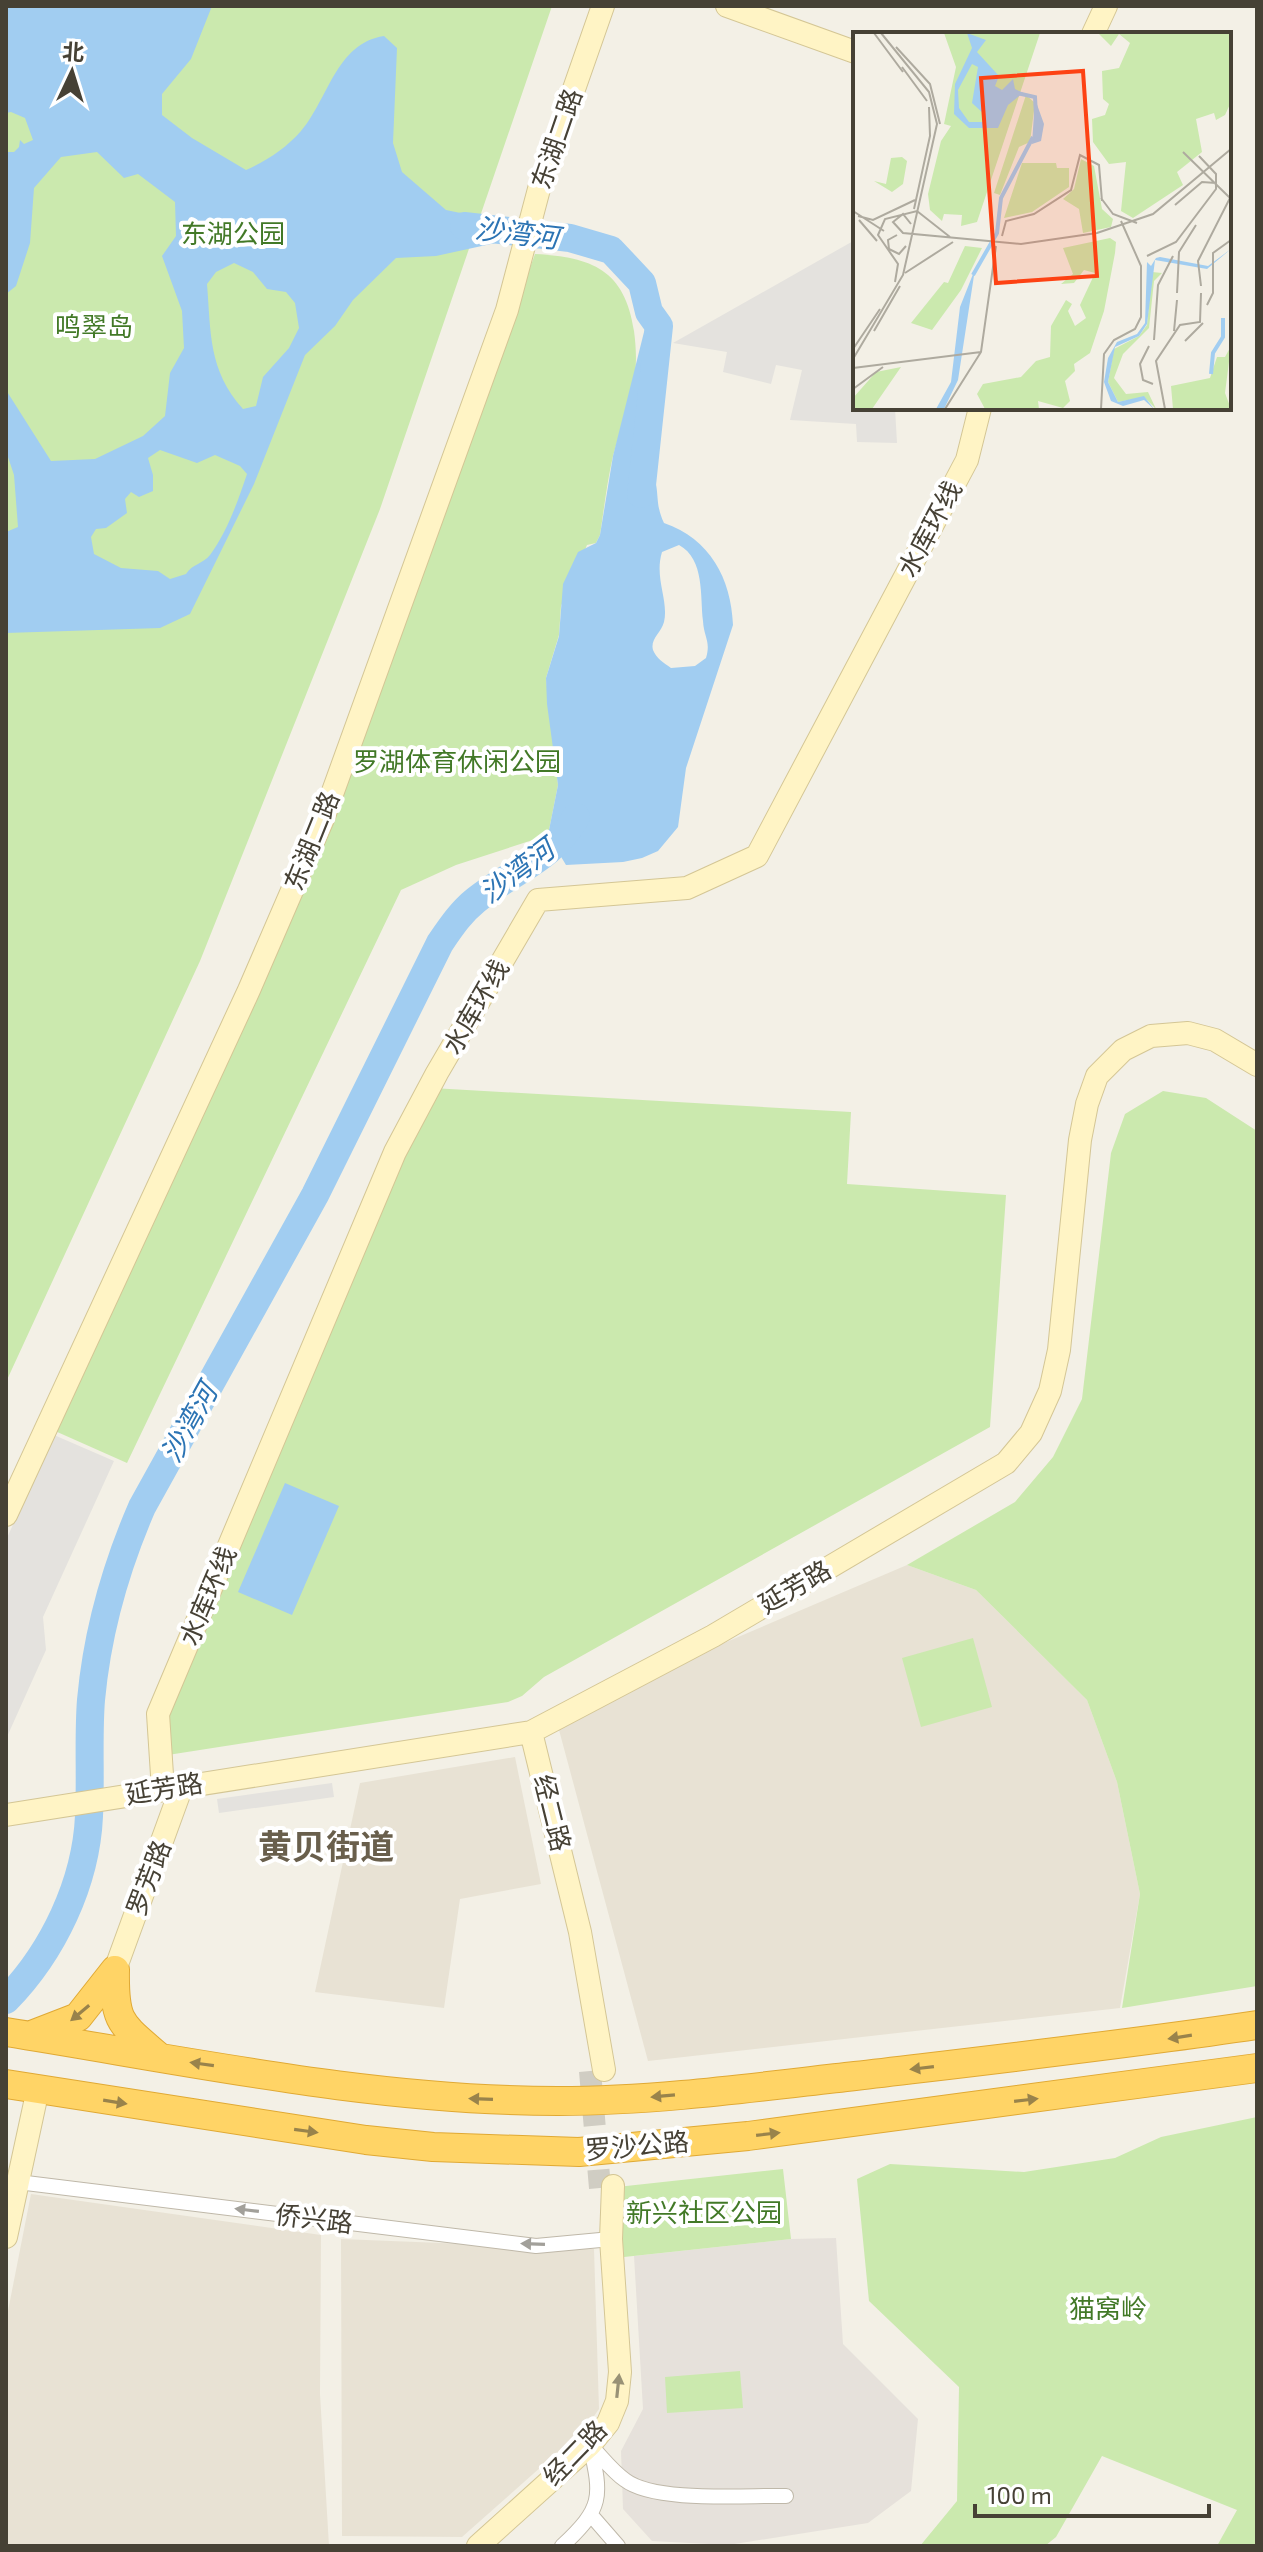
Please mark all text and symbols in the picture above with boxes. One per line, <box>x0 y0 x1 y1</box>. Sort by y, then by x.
north arrow <box>32 32 112 112</box>
inset map <box>853 32 1231 410</box>
text: 北 <box>62 37 85 65</box>
street label: 东湖二路 <box>524 84 587 193</box>
water label: 沙湾河 <box>473 210 566 255</box>
park label: 东湖公园 <box>181 217 285 248</box>
park label: 鸣翠岛 <box>55 310 133 341</box>
street label: 水库环线 <box>891 475 967 581</box>
park label: 罗湖体育休闲公园 <box>353 745 561 776</box>
street label: 东湖二路 <box>277 786 344 894</box>
water label: 沙湾河 <box>473 828 564 909</box>
street label: 水库环线 <box>435 953 514 1059</box>
water label: 沙湾河 <box>153 1373 226 1467</box>
street label: 水库环线 <box>172 1541 241 1649</box>
street label: 延芳路 <box>753 1553 836 1619</box>
street label: 延芳路 <box>123 1766 205 1809</box>
street label: 经二路 <box>529 1771 578 1854</box>
district label: 黄贝街道 <box>258 1825 394 1866</box>
street label: 罗芳路 <box>119 1835 176 1919</box>
one-way arrow <box>70 2004 90 2021</box>
one-way arrow <box>1167 2031 1192 2043</box>
one-way arrow <box>189 2057 214 2070</box>
one-way arrow <box>909 2062 934 2075</box>
one-way arrow <box>650 2090 675 2103</box>
one-way arrow <box>468 2092 493 2105</box>
one-way arrow <box>1014 2093 1039 2106</box>
one-way arrow <box>103 2096 128 2108</box>
one-way arrow <box>293 2125 318 2138</box>
street label: 罗沙公路 <box>584 2125 690 2164</box>
one-way arrow <box>756 2127 781 2140</box>
park label: 新兴社区公园 <box>626 2196 782 2227</box>
street label: 侨兴路 <box>274 2197 355 2238</box>
one-way arrow <box>234 2204 259 2217</box>
one-way arrow <box>520 2238 545 2251</box>
park label: 猫窝岭 <box>1069 2292 1147 2323</box>
one-way arrow <box>612 2373 625 2398</box>
street label: 经二路 <box>536 2413 612 2491</box>
scale bar <box>975 2468 1209 2518</box>
text: 100 m <box>987 2480 1052 2509</box>

